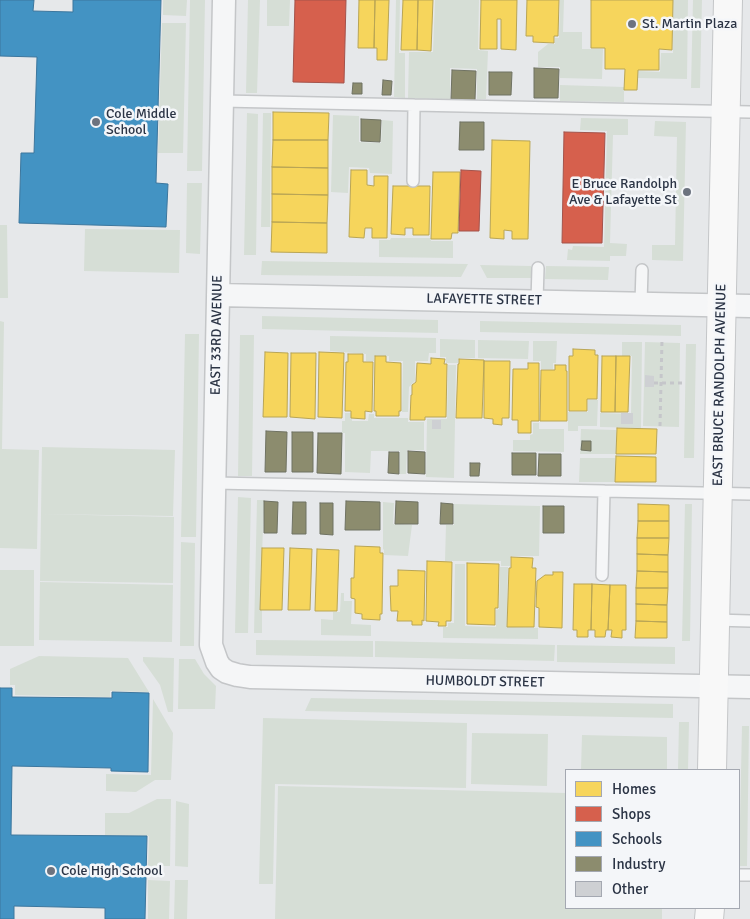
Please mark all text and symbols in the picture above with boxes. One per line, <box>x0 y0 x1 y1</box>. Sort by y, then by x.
place label: St. Martin Plaza <box>642 16 737 32</box>
marker: St. Martin Plaza <box>626 18 638 30</box>
place label: Cole Middle School <box>106 106 177 138</box>
marker: Cole Middle School <box>90 116 102 128</box>
place label: E Bruce Randolph Ave & Lafayette St <box>569 176 677 208</box>
marker: E Bruce Randolph Ave & Lafayette St <box>681 186 693 198</box>
street label: EAST 33RD AVENUE <box>208 275 226 395</box>
street label: EAST BRUCE RANDOLPH AVENUE <box>710 284 730 486</box>
street label: LAFAYETTE STREET <box>426 291 542 309</box>
street label: HUMBOLDT STREET <box>425 673 545 691</box>
legend <box>565 769 740 909</box>
text: Homes <box>612 780 656 798</box>
text: Shops <box>612 805 651 823</box>
text: Schools <box>612 830 662 848</box>
text: Industry <box>612 855 665 873</box>
place label: Cole High School <box>61 863 163 879</box>
marker: Cole High School <box>45 865 57 877</box>
text: Other <box>612 880 648 898</box>

